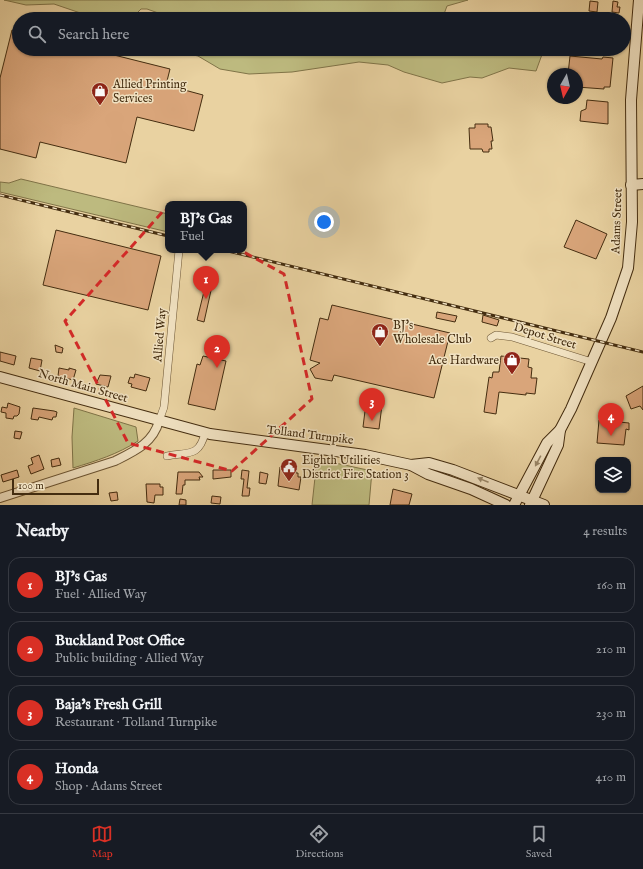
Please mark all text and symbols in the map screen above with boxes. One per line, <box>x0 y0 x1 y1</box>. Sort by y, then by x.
search box <box>12 12 631 56</box>
icon: search <box>26 23 48 45</box>
text: Search here <box>58 25 129 44</box>
north arrow <box>547 68 583 104</box>
place label: Allied Printing Services <box>112 77 187 106</box>
shop icon: Allied Printing Services <box>90 81 110 106</box>
street label: Adams Street <box>608 188 626 255</box>
popup <box>165 201 247 253</box>
text: BJ's Gas <box>180 209 232 228</box>
your location <box>314 212 334 232</box>
text: Fuel <box>180 228 204 245</box>
pin: 1 <box>193 266 219 299</box>
street label: Allied Way <box>150 307 170 364</box>
place label: BJ's Wholesale Club <box>393 318 472 347</box>
street label: Depot Street <box>512 319 578 354</box>
shop icon: BJ's Wholesale Club <box>370 322 390 347</box>
pin: 2 <box>204 335 230 368</box>
shop icon: Ace Hardware <box>502 350 522 375</box>
place label: Ace Hardware <box>427 353 499 368</box>
street label: North Main Street <box>36 366 130 406</box>
pin: 3 <box>359 388 385 421</box>
pin: 4 <box>598 403 624 436</box>
street label: Tolland Turnpike <box>266 422 355 449</box>
place label: Eighth Utilities District Fire Station 3 <box>302 453 409 482</box>
one-way arrow <box>534 455 541 466</box>
public building icon: Eighth Utilities District Fire Station 3 <box>279 457 299 482</box>
map controls <box>595 457 631 493</box>
button: layers <box>595 457 631 493</box>
scale bar <box>12 477 99 496</box>
one-way arrow <box>477 477 489 483</box>
text: 100 m <box>18 479 44 493</box>
text: Nearby <box>16 521 69 542</box>
text: 4 results <box>583 523 627 540</box>
text: BJ's Gas <box>55 567 107 586</box>
text: 1 <box>28 577 32 594</box>
text: 160 m <box>596 577 626 594</box>
text: Fuel · Allied Way <box>55 586 147 603</box>
text: Buckland Post Office <box>55 631 185 650</box>
text: 2 <box>27 641 33 658</box>
text: 210 m <box>596 641 626 658</box>
text: Public building · Allied Way <box>55 650 204 667</box>
text: Baja's Fresh Grill <box>55 695 162 714</box>
text: 3 <box>28 705 32 722</box>
text: 230 m <box>596 705 626 722</box>
text: Restaurant · Tolland Turnpike <box>55 714 217 731</box>
text: Honda <box>55 759 98 778</box>
text: 4 <box>27 769 33 786</box>
text: 410 m <box>596 769 626 786</box>
text: Shop · Adams Street <box>55 778 162 795</box>
tab: Map <box>91 823 113 861</box>
tab: Directions <box>296 823 343 861</box>
tab: Saved <box>526 823 552 861</box>

